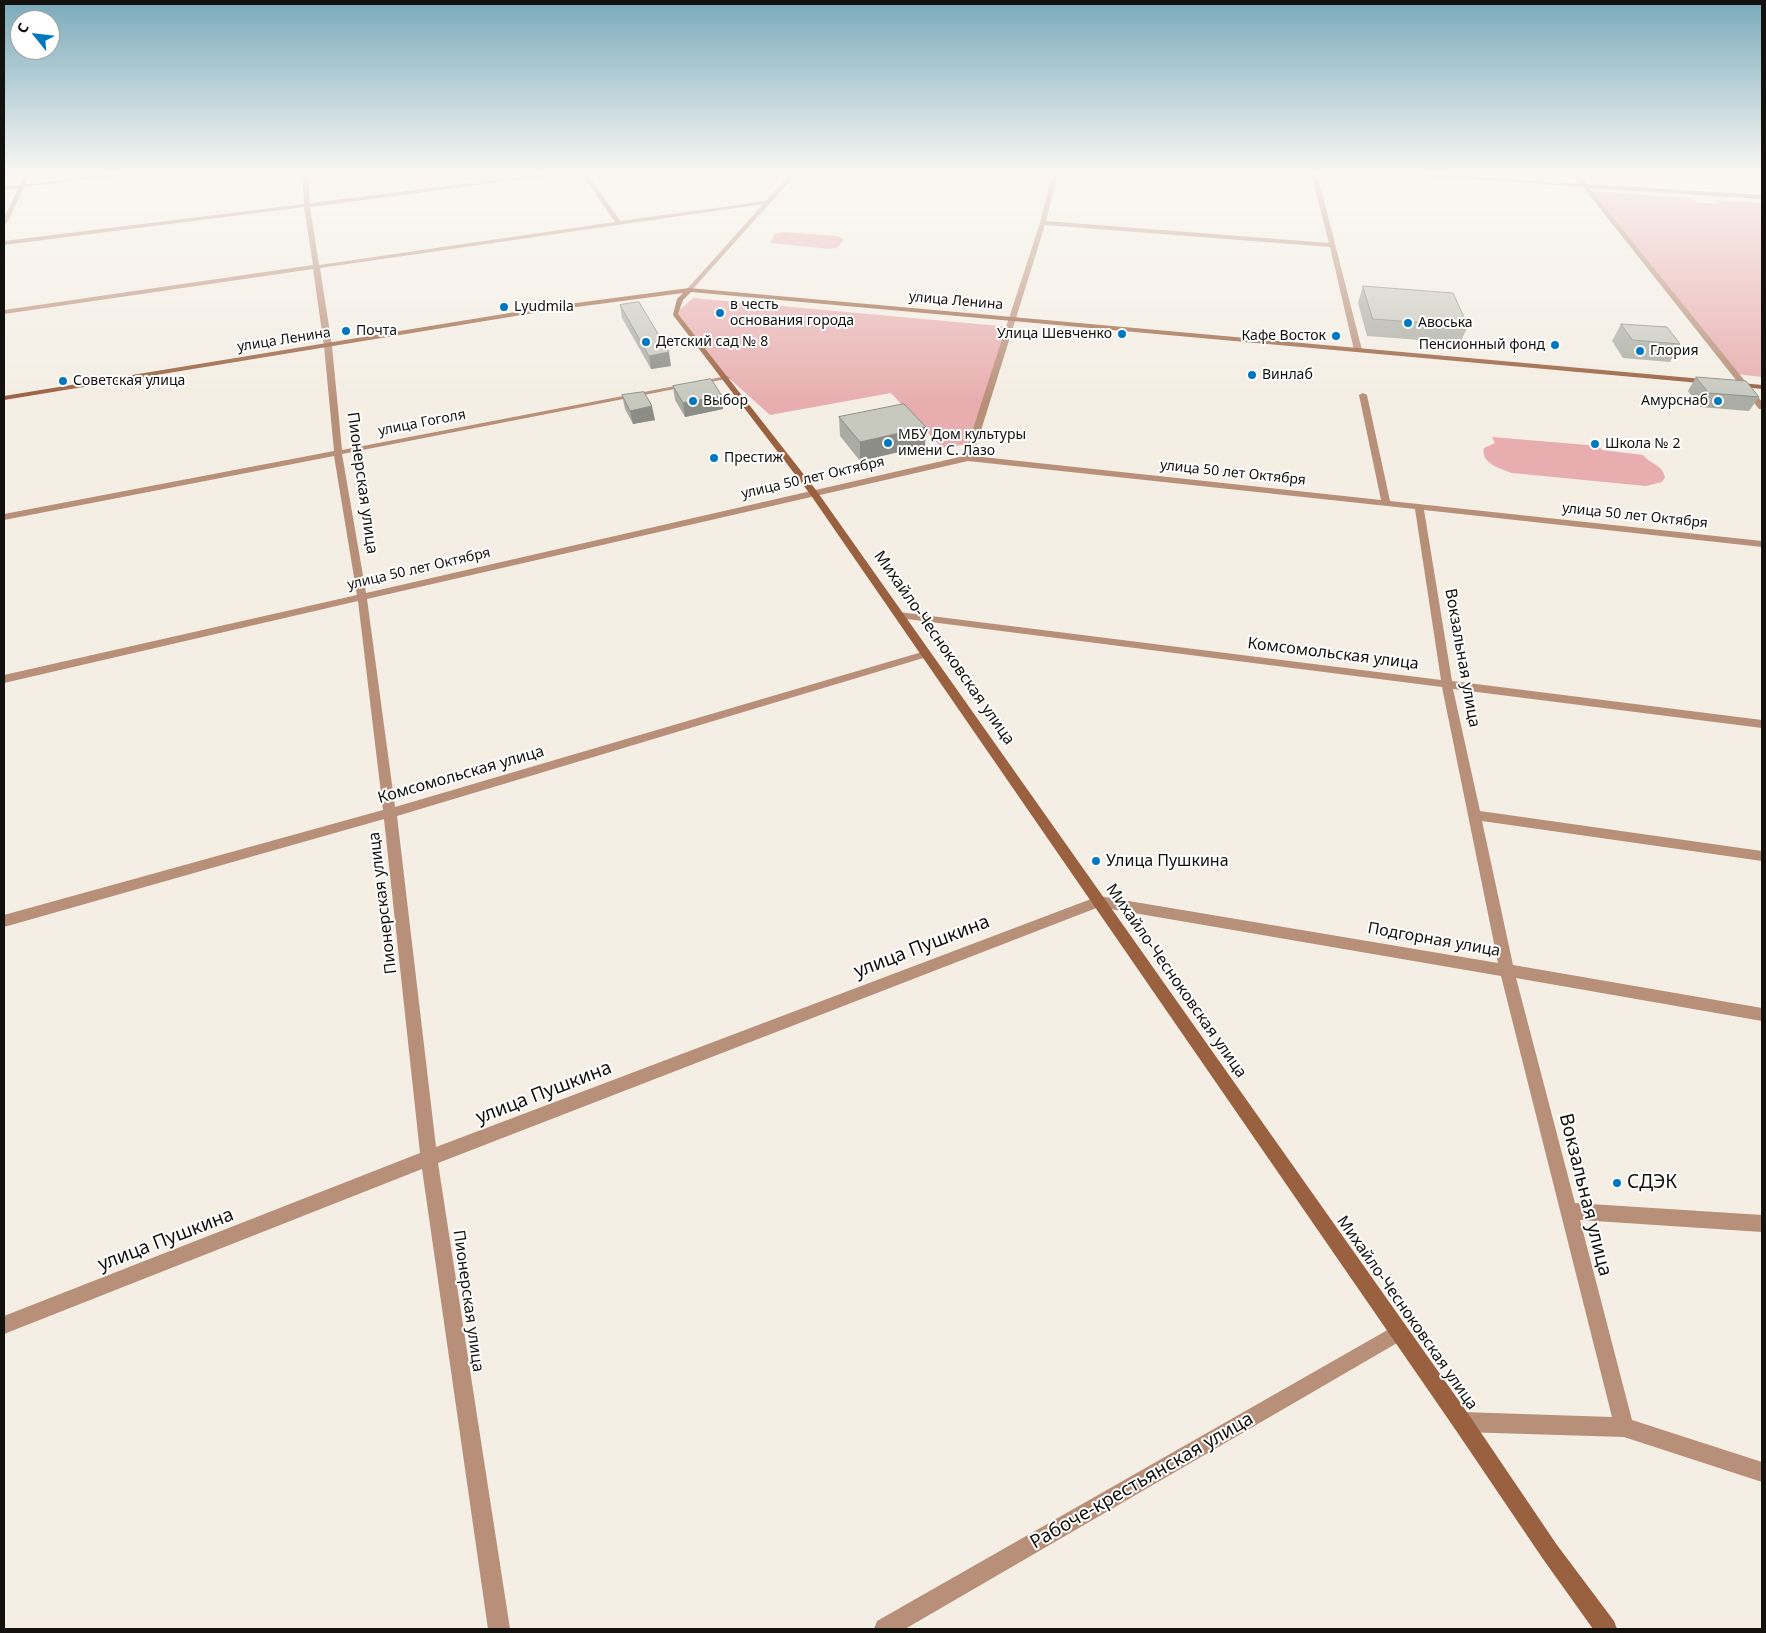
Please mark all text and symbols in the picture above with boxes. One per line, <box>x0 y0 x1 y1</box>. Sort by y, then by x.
north arrow <box>10 10 60 60</box>
text: С <box>12 19 33 37</box>
street label: улица Ленина <box>908 289 1004 313</box>
place label: в честь основания города <box>730 297 854 330</box>
place label: Lyudmila <box>514 299 574 315</box>
marker: Lyudmila <box>498 301 510 313</box>
marker: в честь основания города <box>714 307 726 319</box>
place label: Авоська <box>1418 315 1473 331</box>
marker: Авоська <box>1402 317 1414 329</box>
place label: Почта <box>356 323 397 339</box>
street label: улица Ленина <box>236 324 332 356</box>
marker: Почта <box>340 325 352 337</box>
place label: Улица Шевченко <box>997 326 1112 342</box>
marker: Улица Шевченко <box>1116 328 1128 340</box>
place label: Кафе Восток <box>1241 328 1326 344</box>
marker: Кафе Восток <box>1330 330 1342 342</box>
place label: Детский сад № 8 <box>656 334 768 350</box>
marker: Детский сад № 8 <box>640 336 652 348</box>
place label: Пенсионный фонд <box>1419 337 1545 353</box>
marker: Пенсионный фонд <box>1549 339 1561 351</box>
place label: Глория <box>1650 343 1699 359</box>
marker: Глория <box>1634 345 1646 357</box>
place label: Винлаб <box>1262 367 1313 383</box>
marker: Винлаб <box>1246 369 1258 381</box>
place label: Советская улица <box>73 373 185 389</box>
marker: Советская улица <box>57 375 69 387</box>
place label: Выбор <box>703 393 748 409</box>
place label: Амурснаб <box>1641 393 1708 409</box>
marker: Выбор <box>687 395 699 407</box>
marker: Амурснаб <box>1712 395 1724 407</box>
street label: улица Гоголя <box>377 406 467 440</box>
street label: Пионерская улица <box>343 411 381 555</box>
place label: МБУ Дом культуры имени С. Лазо <box>898 427 1026 460</box>
place label: Школа № 2 <box>1605 436 1681 452</box>
marker: МБУ Дом культуры имени С. Лазо <box>882 437 894 449</box>
marker: Школа № 2 <box>1589 438 1601 450</box>
place label: Престиж <box>724 450 783 466</box>
marker: Престиж <box>708 452 720 464</box>
street label: улица 50 лет Октября <box>740 453 886 503</box>
street label: улица 50 лет Октября <box>1159 457 1307 489</box>
street label: улица 50 лет Октября <box>1561 500 1709 532</box>
street label: улица 50 лет Октября <box>346 544 492 594</box>
street label: Михайло-Чесноковская улица <box>869 547 1019 749</box>
street label: Вокзальная улица <box>1440 587 1484 729</box>
street label: Комсомольская улица <box>1246 634 1420 674</box>
street label: Комсомольская улица <box>376 742 546 808</box>
street label: Пионерская улица <box>365 831 401 975</box>
place label: Улица Пушкина <box>1106 851 1229 871</box>
marker: Улица Пушкина <box>1090 855 1102 867</box>
street label: Михайло-Чесноковская улица <box>1101 880 1251 1082</box>
street label: улица Пушкина <box>851 911 993 983</box>
street label: Подгорная улица <box>1366 919 1502 961</box>
street label: улица Пушкина <box>473 1057 615 1129</box>
street label: Вокзальная улица <box>1554 1111 1616 1279</box>
place label: СДЭК <box>1627 1172 1677 1194</box>
marker: СДЭК <box>1611 1177 1623 1189</box>
street label: улица Пушкина <box>95 1204 237 1276</box>
street label: Михайло-Чесноковская улица <box>1332 1212 1482 1414</box>
street label: Пионерская улица <box>449 1229 487 1373</box>
street label: Рабоче-крестьянская улица <box>1026 1408 1258 1554</box>

